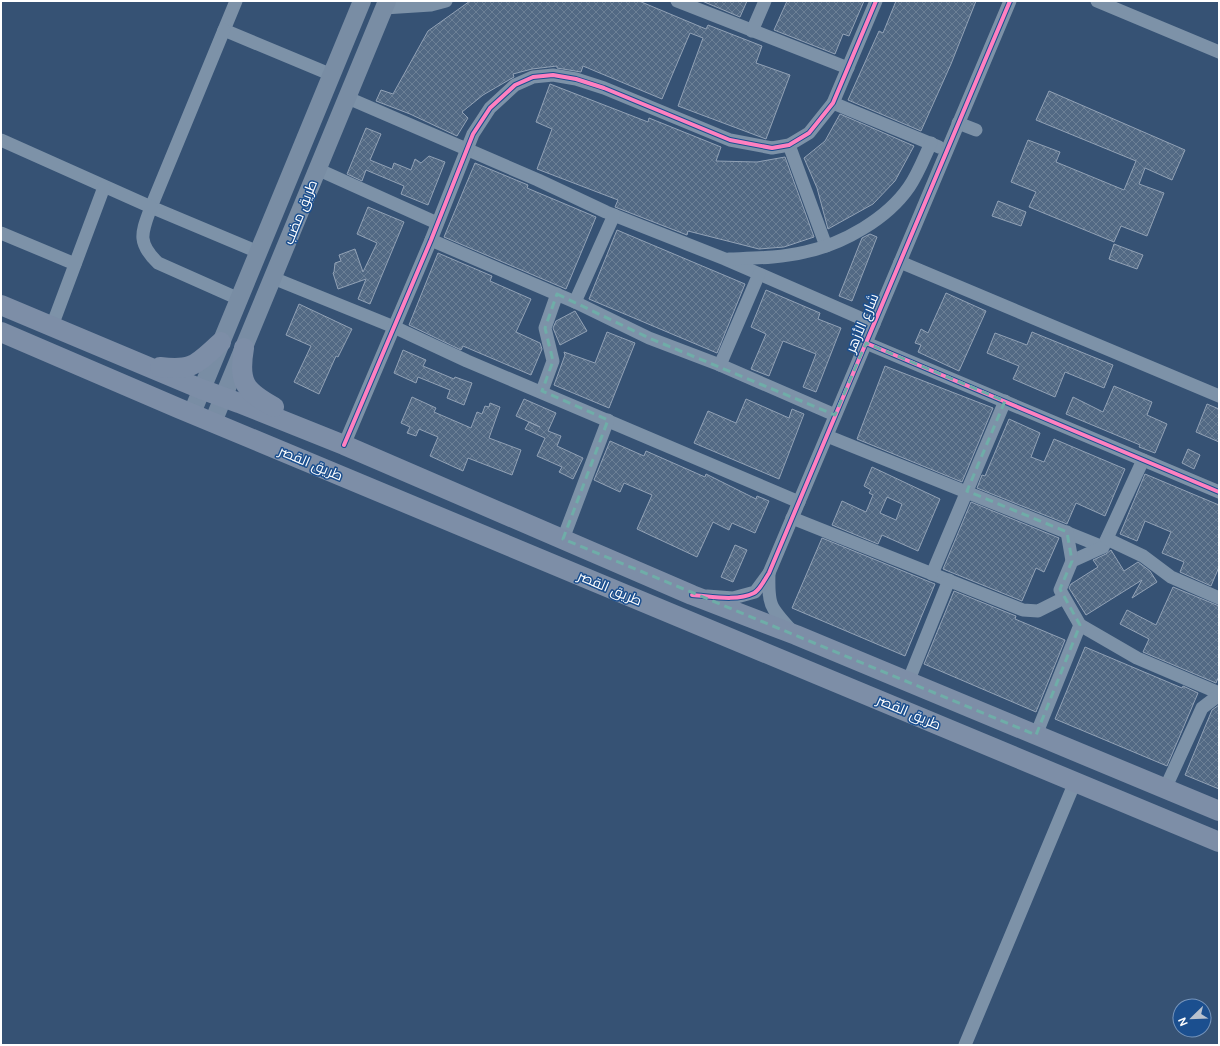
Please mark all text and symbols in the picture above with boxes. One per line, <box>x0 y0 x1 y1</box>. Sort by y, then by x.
street label: طريق مضب <box>279 177 321 247</box>
street label: شارع الأزهر <box>841 291 883 356</box>
street label: طريق القصر <box>275 441 346 485</box>
street label: طريق القصر <box>574 566 645 610</box>
street label: طريق القصر <box>873 690 944 734</box>
north arrow <box>1172 998 1212 1038</box>
text: N <box>1175 1015 1191 1028</box>

